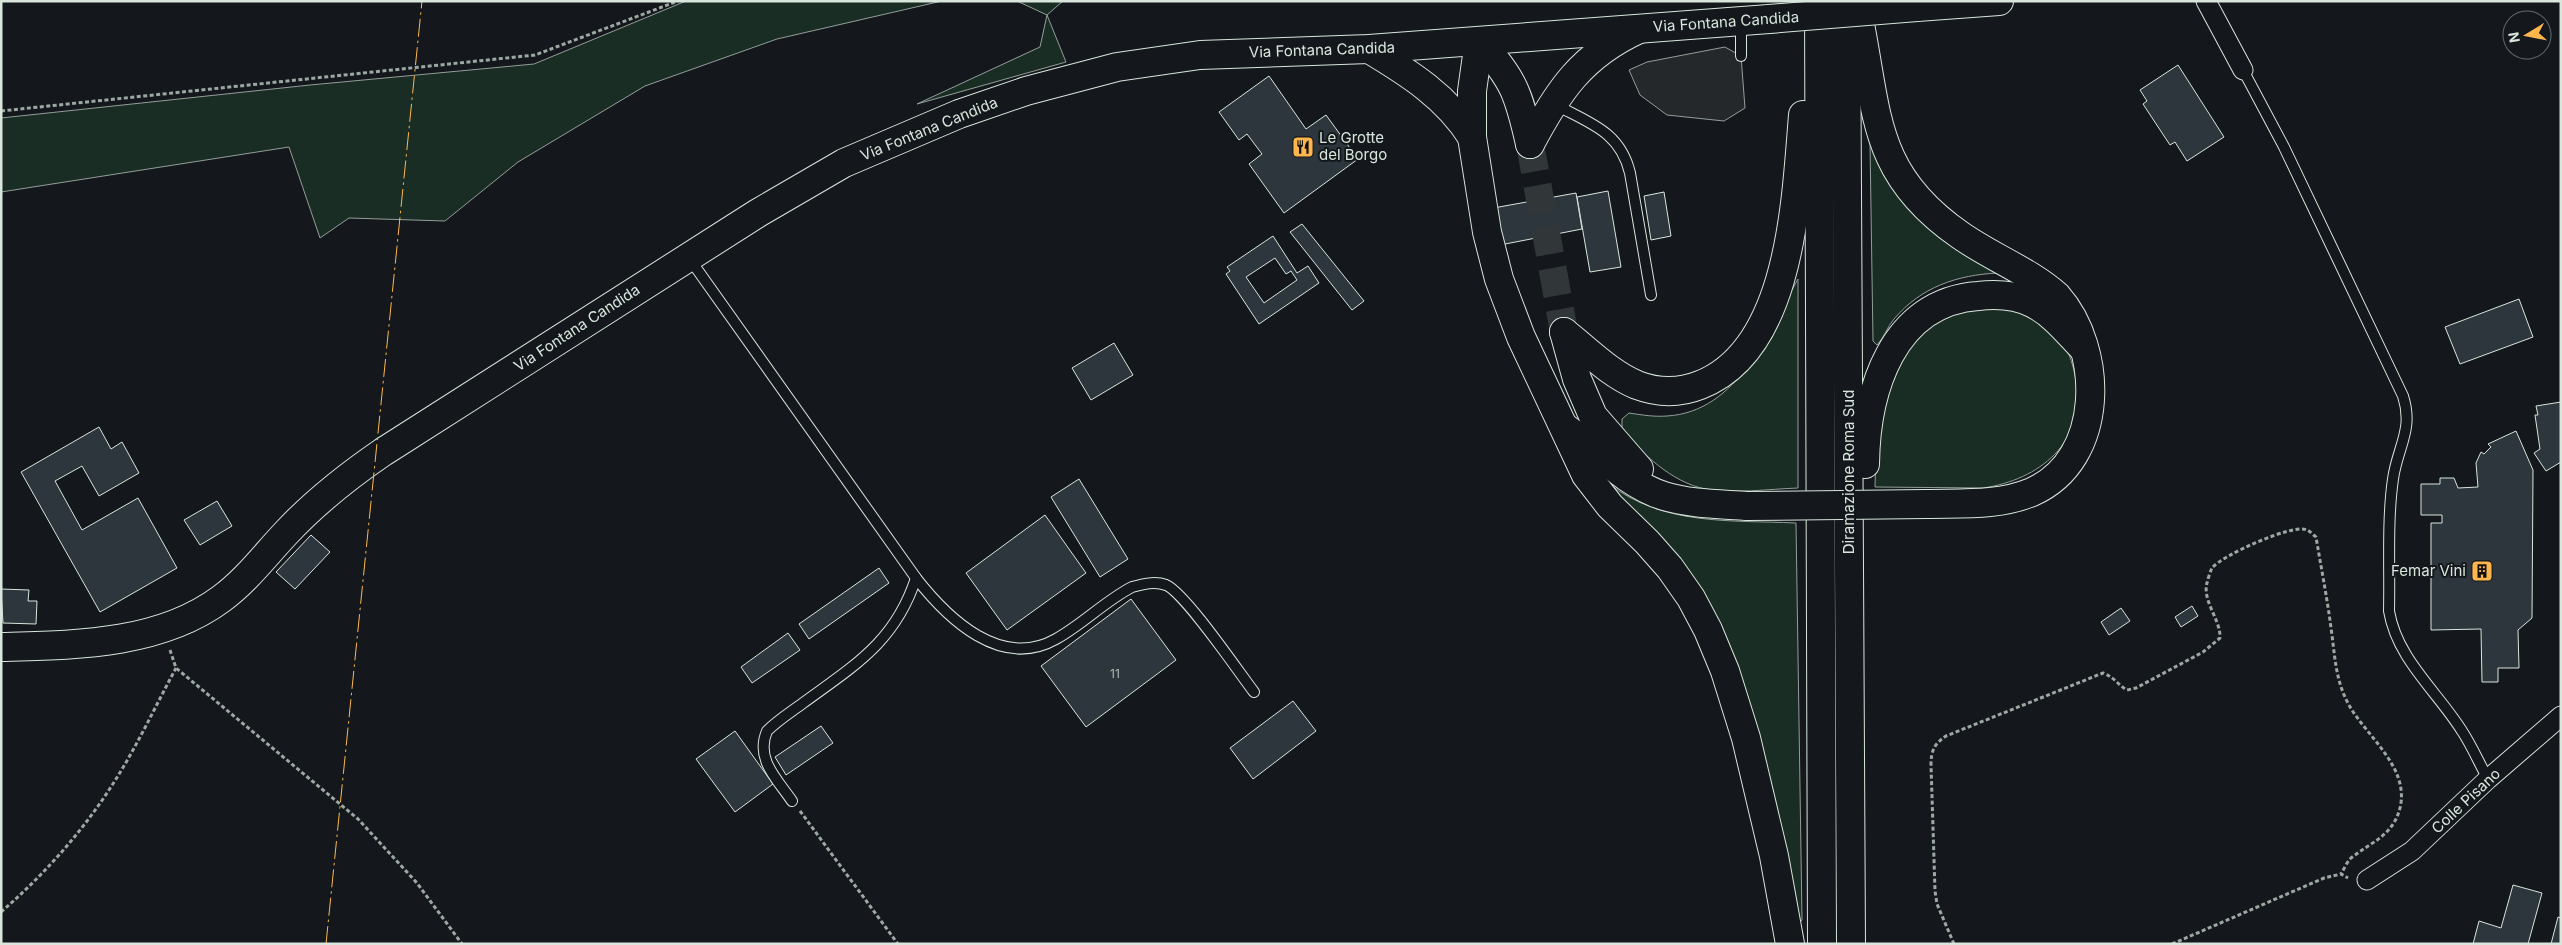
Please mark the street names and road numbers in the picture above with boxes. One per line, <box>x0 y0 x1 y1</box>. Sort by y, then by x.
street label: Via Fontana Candida <box>1652 7 1800 36</box>
street label: Via Fontana Candida <box>1249 37 1395 62</box>
street label: Via Fontana Candida <box>857 92 1000 165</box>
street label: Via Fontana Candida <box>510 280 643 375</box>
street label: Diramazione Roma Sud <box>1839 390 1858 554</box>
street label: Colle Pisano <box>2427 764 2504 837</box>

